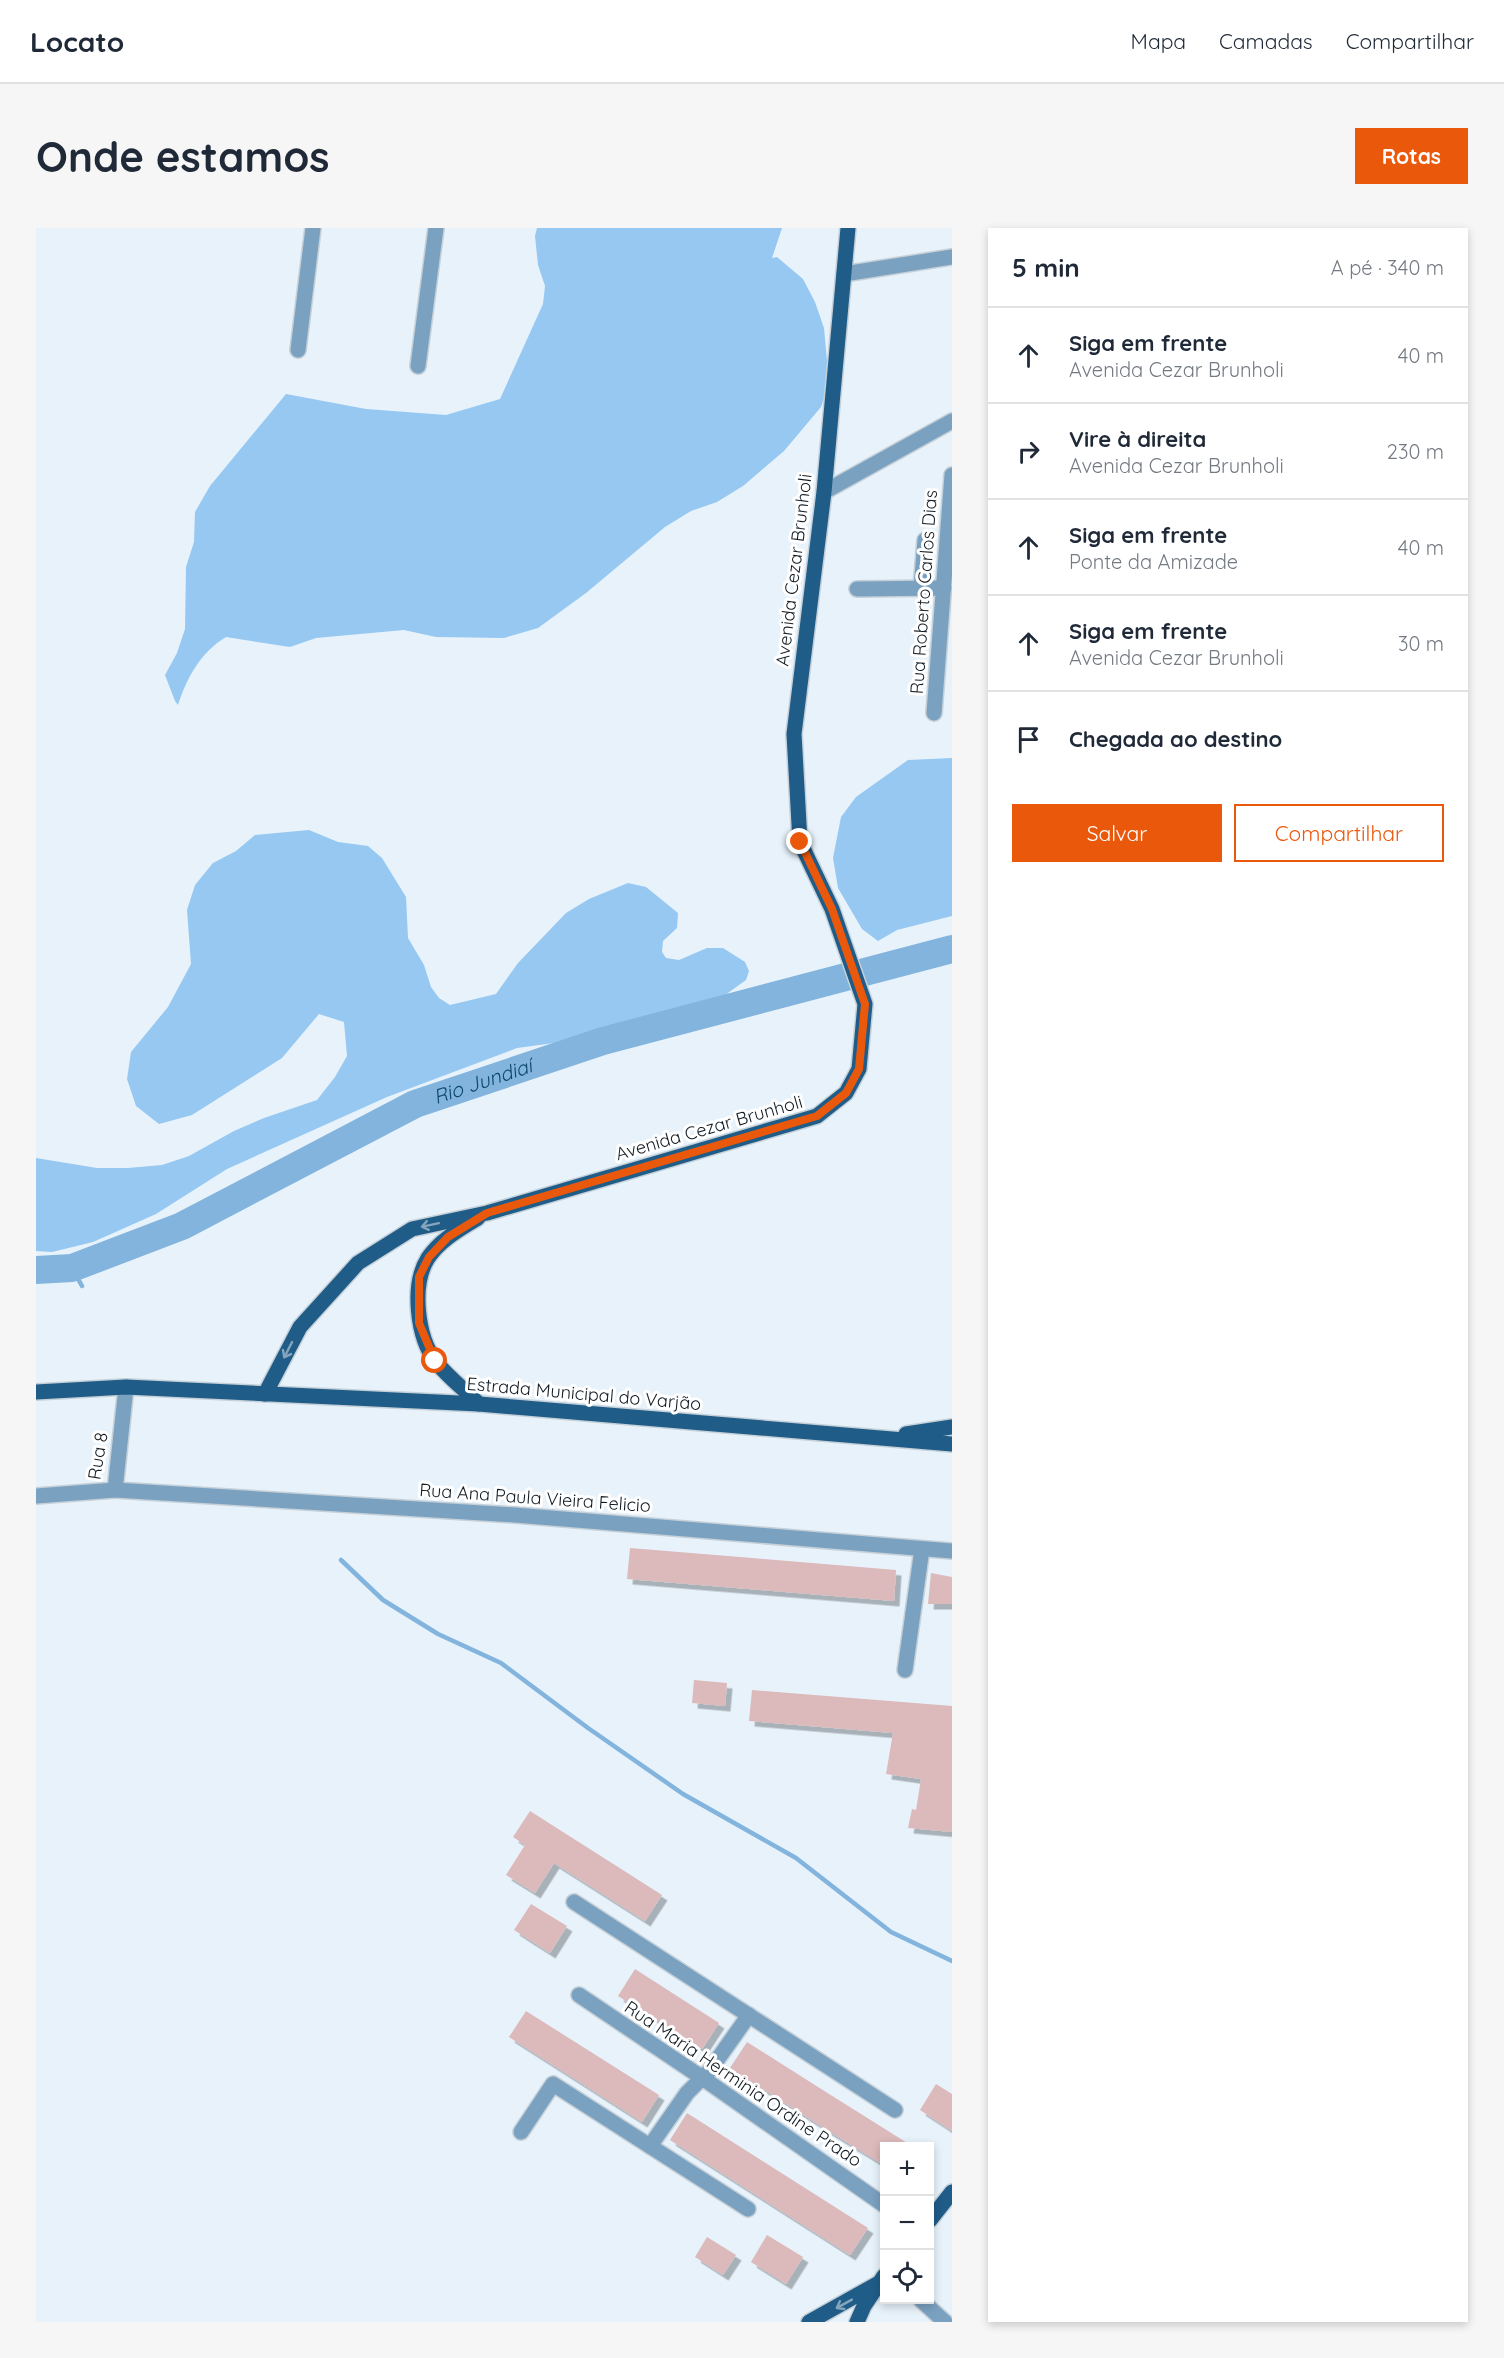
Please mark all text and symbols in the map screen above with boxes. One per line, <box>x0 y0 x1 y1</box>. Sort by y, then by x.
text: Locato <box>30 24 124 59</box>
text: Mapa <box>1131 28 1186 54</box>
text: Camadas <box>1219 28 1313 54</box>
text: Compartilhar <box>1346 28 1474 54</box>
button: Rotas <box>1355 128 1468 184</box>
text: Onde estamos <box>36 130 330 183</box>
text: 5 min <box>1012 251 1080 284</box>
text: A pé · 340 m <box>1331 255 1444 280</box>
text: Siga em frente <box>1069 329 1227 357</box>
icon: ahead <box>1012 339 1045 372</box>
text: 40 m <box>1398 343 1444 368</box>
text: Avenida Cezar Brunholi <box>1069 357 1284 382</box>
text: Vire à direita <box>1069 425 1206 453</box>
icon: right <box>1012 435 1045 468</box>
text: 230 m <box>1387 439 1444 464</box>
text: Avenida Cezar Brunholi <box>1069 453 1284 478</box>
street label: Avenida Cezar Brunholi <box>770 473 817 667</box>
street label: Rua Roberto Carlos Dias <box>905 489 942 695</box>
text: Siga em frente <box>1069 521 1227 549</box>
icon: ahead <box>1012 531 1045 564</box>
text: 40 m <box>1398 535 1444 560</box>
text: Ponte da Amizade <box>1069 549 1238 574</box>
text: Siga em frente <box>1069 617 1227 645</box>
icon: ahead <box>1012 627 1045 660</box>
text: 30 m <box>1398 631 1444 656</box>
text: Avenida Cezar Brunholi <box>1069 645 1284 670</box>
icon: arrive <box>1012 723 1045 756</box>
text: Chegada ao destino <box>1069 725 1282 753</box>
button: Salvar <box>1012 804 1222 862</box>
button: Compartilhar <box>1234 804 1444 862</box>
route end <box>786 828 812 854</box>
water label: Rio Jundiaí <box>430 1052 538 1109</box>
street label: Avenida Cezar Brunholi <box>613 1090 805 1165</box>
one-way arrow <box>421 1220 440 1231</box>
one-way arrow <box>282 1341 293 1359</box>
route start <box>421 1347 447 1373</box>
street label: Estrada Municipal do Varjão <box>466 1372 702 1415</box>
street label: Rua 8 <box>82 1431 113 1481</box>
street label: Rua Ana Paula Vieira Felicio <box>419 1478 652 1517</box>
street label: Rua Maria Herminia Ordine Prado <box>620 1995 866 2172</box>
map controls <box>880 2142 934 2304</box>
button: + <box>880 2142 934 2196</box>
button: − <box>880 2196 934 2250</box>
button: locate <box>880 2250 934 2304</box>
one-way arrow <box>835 2299 853 2310</box>

